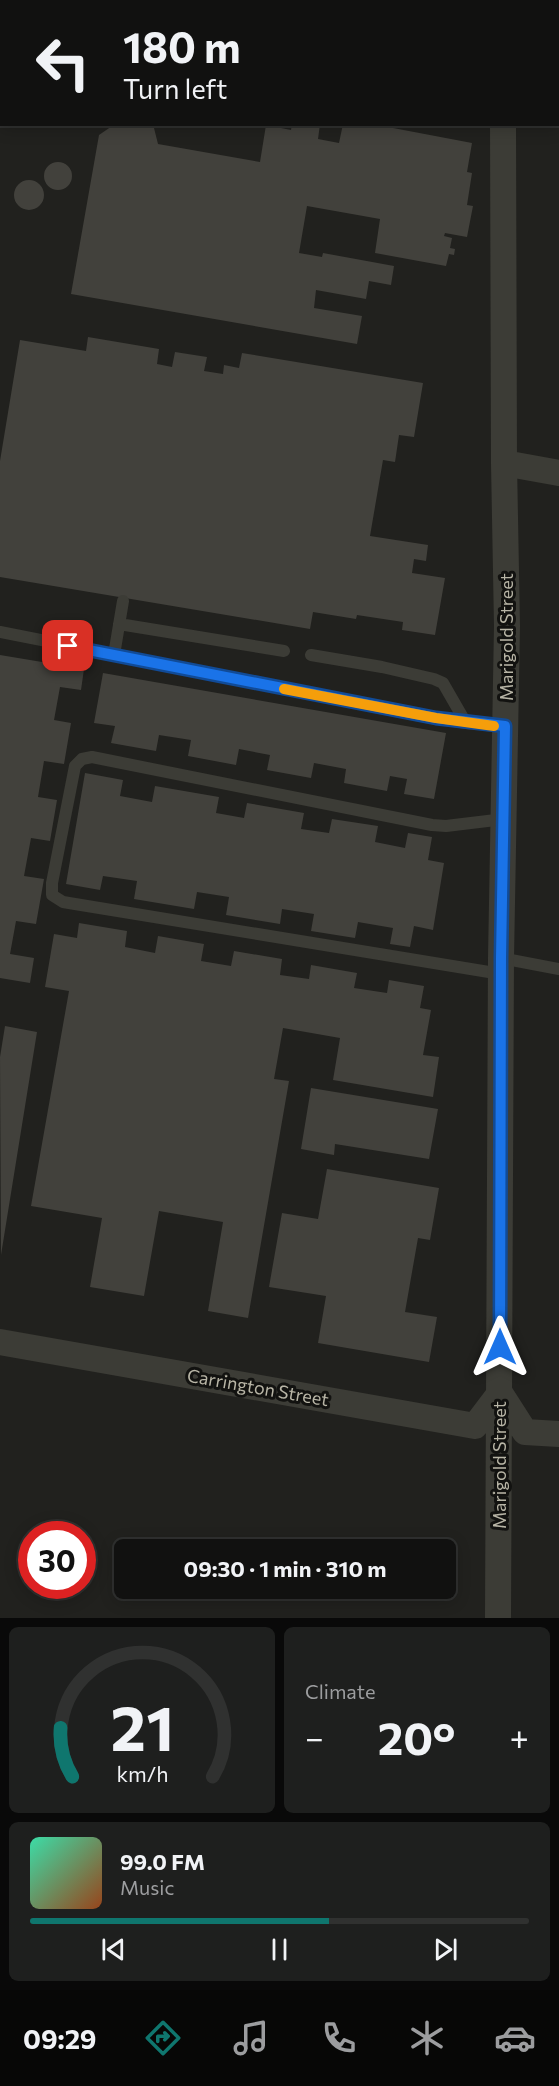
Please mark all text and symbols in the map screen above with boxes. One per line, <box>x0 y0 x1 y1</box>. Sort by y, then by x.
text: 180 m <box>123 20 241 72</box>
icon: left <box>24 24 102 102</box>
text: Turn left <box>123 72 227 105</box>
street label: Marigold Street <box>495 573 517 701</box>
pin <box>42 620 93 671</box>
icon: arrive <box>51 629 84 662</box>
position arrow <box>468 1315 532 1379</box>
street label: Carrington Street <box>185 1364 331 1410</box>
street label: Marigold Street <box>488 1401 510 1529</box>
speed limit sign: 30 <box>18 1521 96 1599</box>
text: 09:30 · 1 min · 310 m <box>184 1555 386 1582</box>
text: Climate <box>305 1679 375 1703</box>
text: 21 <box>110 1688 174 1764</box>
text: 20° <box>378 1709 456 1764</box>
text: − <box>305 1716 324 1757</box>
text: + <box>510 1716 529 1757</box>
text: km/h <box>116 1760 168 1786</box>
text: 99.0 FM <box>120 1848 205 1875</box>
text: Music <box>120 1875 174 1899</box>
icon: previous <box>97 1933 130 1966</box>
icon: pause <box>263 1933 296 1966</box>
icon: next <box>429 1933 462 1966</box>
icon: directions <box>142 2017 184 2059</box>
icon: music <box>230 2017 272 2059</box>
icon: phone <box>318 2017 360 2059</box>
icon: climate <box>406 2017 448 2059</box>
icon: car <box>494 2017 536 2059</box>
text: 09:29 <box>23 2022 97 2055</box>

